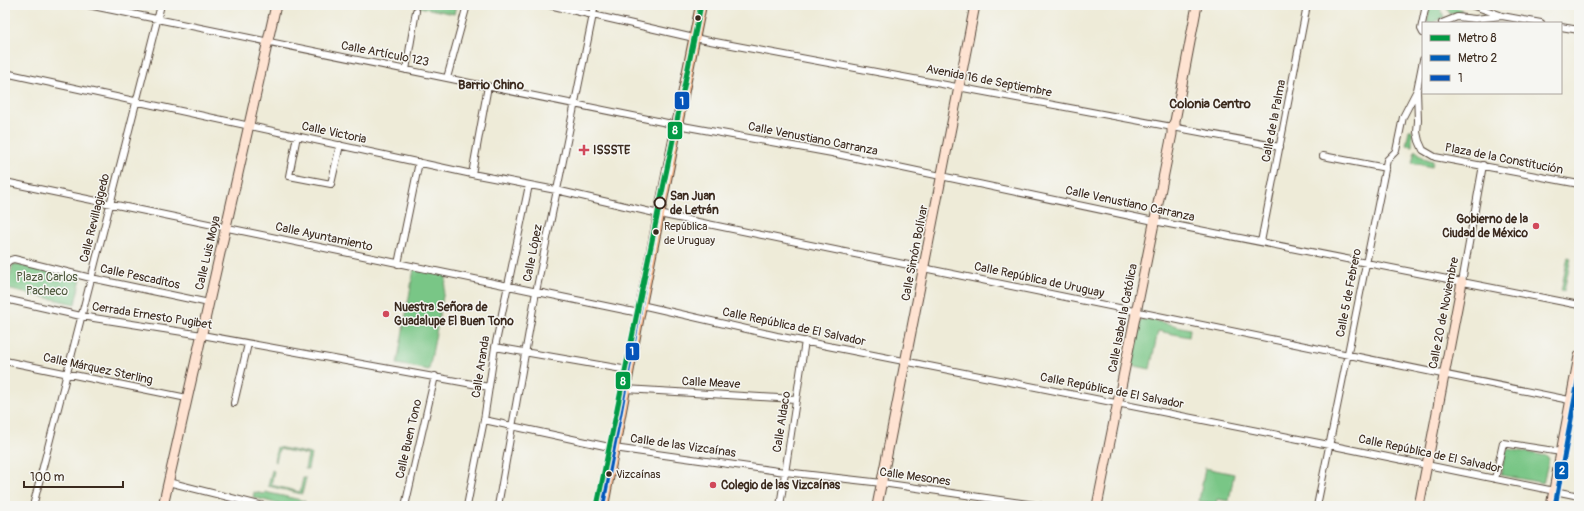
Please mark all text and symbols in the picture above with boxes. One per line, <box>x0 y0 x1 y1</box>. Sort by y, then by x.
unlabelled marker <box>693 13 703 23</box>
legend <box>1422 22 1562 94</box>
text: Metro 8 <box>1458 31 1497 46</box>
street label: Calle Artículo 123 <box>340 38 431 70</box>
text: Metro 2 <box>1458 51 1497 66</box>
street label: Avenida 16 de Septiembre <box>925 61 1053 101</box>
text: 1 <box>1458 71 1463 86</box>
district label: Barrio Chino <box>458 77 524 93</box>
street label: Calle de la Palma <box>1259 78 1289 163</box>
line badge: 1 <box>674 91 690 110</box>
text: 1 <box>680 95 684 108</box>
district label: Colonia Centro <box>1169 96 1251 112</box>
street label: Calle Victoria <box>300 119 368 147</box>
street label: Calle Venustiano Carranza <box>747 119 880 159</box>
line badge: 8 <box>667 121 683 140</box>
text: 8 <box>672 124 678 137</box>
street label: Plaza de la Constitución <box>1444 140 1565 178</box>
place label: ISSSTE <box>593 143 631 158</box>
marker: ISSSTE <box>578 144 590 156</box>
street label: Calle Revillagigedo <box>77 171 113 264</box>
street label: Calle Venustiano Carranza <box>1064 183 1196 225</box>
place label: San Juan de Letrán <box>670 189 719 218</box>
marker: San Juan de Letrán <box>653 196 667 210</box>
street label: Calle Simón Bolívar <box>898 203 932 302</box>
place label: Gobierno de la Ciudad de México <box>1442 212 1529 241</box>
street label: Calle Luis Moya <box>192 214 224 292</box>
street label: Calle Ayuntamiento <box>274 219 375 255</box>
place label: República de Uruguay <box>664 220 715 247</box>
marker: Gobierno de la Ciudad de México <box>1531 221 1541 231</box>
street label: Calle López <box>520 223 546 283</box>
marker: República de Uruguay <box>651 227 661 237</box>
street label: Calle 5 de Febrero <box>1333 247 1365 339</box>
street label: Calle 20 de Noviembre <box>1426 256 1462 370</box>
street label: Calle República de Uruguay <box>973 259 1105 301</box>
street label: Calle Pescaditos <box>99 261 182 293</box>
street label: Calle Isabel la Católica <box>1105 262 1141 374</box>
park label: Plaza Carlos Pacheco <box>16 270 78 299</box>
street label: Cerrada Ernesto Pugibet <box>91 299 213 333</box>
place label: Nuestra Señora de Guadalupe El Buen Tono <box>394 300 514 329</box>
street label: Calle República de El Salvador <box>721 304 868 350</box>
marker: Nuestra Señora de Guadalupe El Buen Tono <box>381 309 391 319</box>
street label: Calle Aranda <box>469 334 493 399</box>
line badge: 1 <box>625 342 640 361</box>
text: 1 <box>630 345 634 358</box>
street label: Calle Márquez Sterling <box>42 350 154 388</box>
street label: Calle República de El Salvador <box>1039 370 1186 412</box>
line badge: 8 <box>615 371 631 390</box>
street label: Calle Meave <box>681 374 741 392</box>
text: 8 <box>620 375 626 388</box>
street label: Calle Aldaco <box>770 390 794 454</box>
street label: Calle Buen Tono <box>393 397 426 480</box>
street label: Calle de las Vizcaínas <box>629 431 737 461</box>
street label: Calle República de El Salvador <box>1357 431 1504 477</box>
line badge: 2 <box>1554 461 1569 480</box>
scale bar <box>24 463 123 489</box>
text: 2 <box>1559 464 1565 477</box>
street label: Calle Mesones <box>879 465 952 489</box>
place label: Vizcaínas <box>616 468 660 481</box>
marker: Vizcaínas <box>604 469 614 479</box>
text: 100 m <box>30 470 65 485</box>
place label: Colegio de las Vizcaínas <box>721 478 841 493</box>
marker: Colegio de las Vizcaínas <box>708 480 718 490</box>

